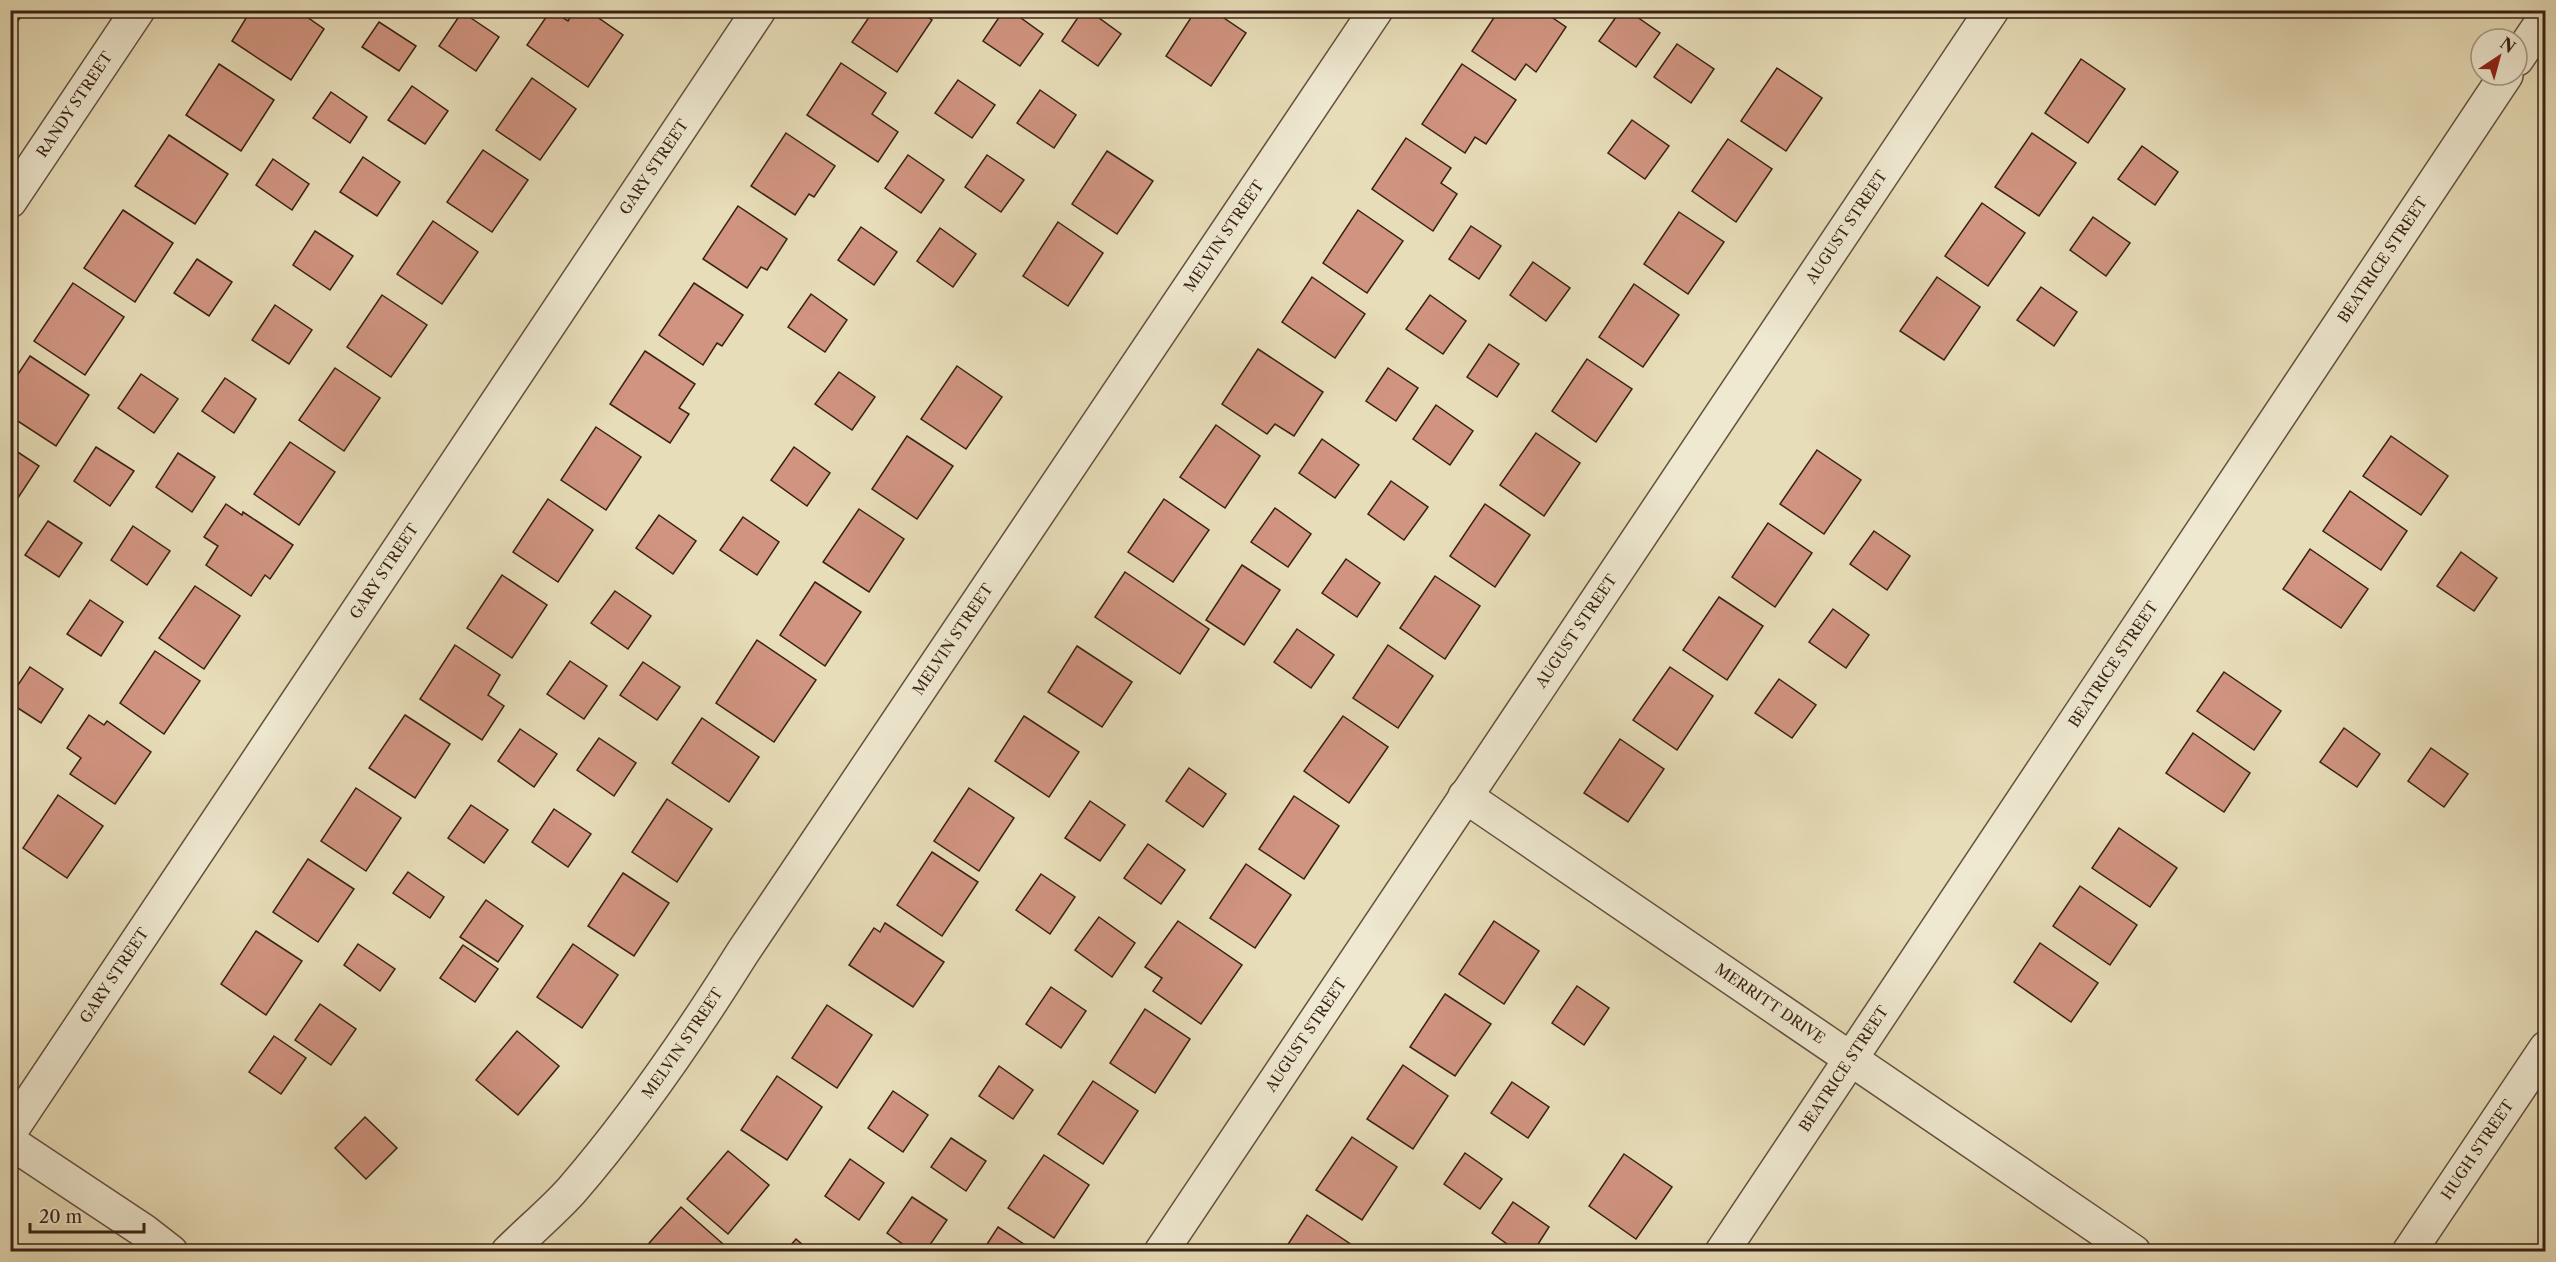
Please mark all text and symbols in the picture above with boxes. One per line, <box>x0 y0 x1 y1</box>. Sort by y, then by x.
north arrow <box>2469 27 2529 87</box>
text: N <box>2496 33 2519 57</box>
street label: RANDY STREET <box>32 47 117 161</box>
street label: GARY STREET <box>615 115 693 218</box>
street label: AUGUST STREET <box>1801 166 1891 288</box>
street label: MELVIN STREET <box>1179 176 1268 295</box>
street label: BEATRICE STREET <box>2334 192 2432 326</box>
street label: GARY STREET <box>345 519 423 622</box>
street label: AUGUST STREET <box>1531 570 1621 692</box>
street label: MELVIN STREET <box>908 579 997 698</box>
street label: BEATRICE STREET <box>2064 597 2162 731</box>
street label: GARY STREET <box>75 923 153 1027</box>
street label: MERRITT DRIVE <box>1712 959 1829 1048</box>
street label: AUGUST STREET <box>1260 974 1351 1096</box>
street label: MELVIN STREET <box>638 983 727 1102</box>
street label: BEATRICE STREET <box>1795 1001 1893 1135</box>
street label: HUGH STREET <box>2437 1095 2518 1203</box>
scale bar <box>30 1196 144 1234</box>
text: 20 m <box>39 1206 83 1228</box>

